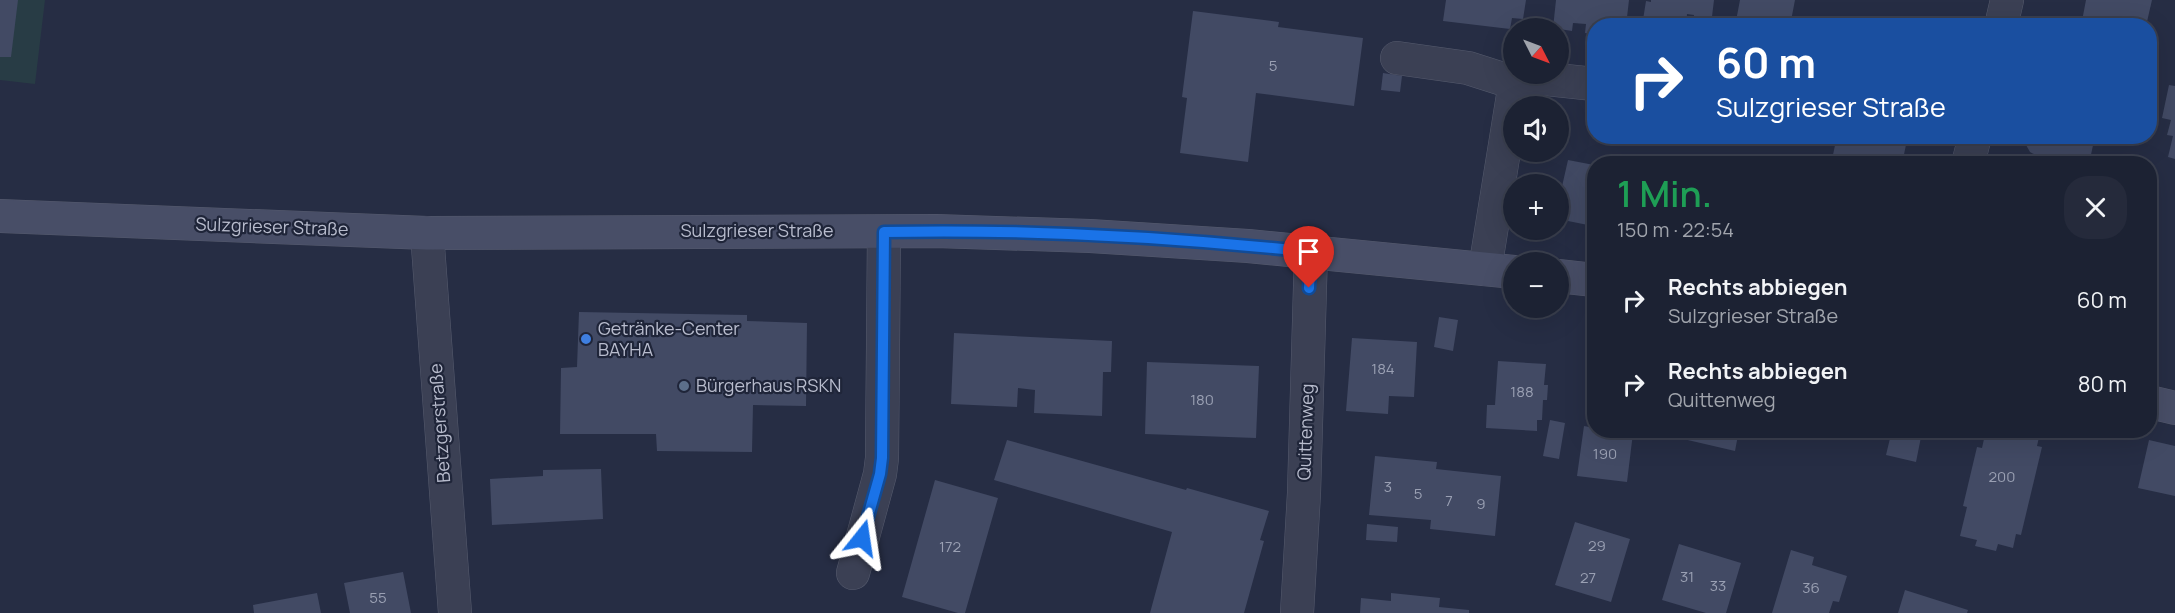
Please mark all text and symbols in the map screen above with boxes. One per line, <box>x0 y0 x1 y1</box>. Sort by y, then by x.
north arrow <box>1503 18 1569 84</box>
map controls <box>1503 18 1569 318</box>
text: 60 m <box>1716 33 1816 91</box>
icon: right <box>1617 42 1695 120</box>
house number: 5 <box>1269 55 1277 76</box>
text: Sulzgrieser Straße <box>1716 88 1946 125</box>
button: sound <box>1503 96 1569 162</box>
text: 1 Min. <box>1617 169 1712 218</box>
button: + <box>1503 174 1569 240</box>
button: close <box>2064 176 2127 239</box>
street label: Sulzgrieser Straße <box>195 211 349 241</box>
text: 150 m · 22:54 <box>1617 216 1734 243</box>
street label: Sulzgrieser Straße <box>680 218 834 242</box>
pin <box>1283 226 1334 288</box>
icon: arrive <box>1292 235 1325 268</box>
button: − <box>1503 252 1569 318</box>
text: Rechts abbiegen <box>1668 272 1847 302</box>
icon: right <box>1617 284 1650 317</box>
text: 60 m <box>2077 285 2127 315</box>
text: Sulzgrieser Straße <box>1668 302 1838 329</box>
place label: Getränke-Center BAYHA <box>598 316 740 361</box>
marker: Getränke-Center BAYHA <box>579 332 593 346</box>
text: Rechts abbiegen <box>1668 356 1847 386</box>
house number: 184 <box>1371 358 1395 379</box>
street label: Betzgerstraße <box>423 363 455 484</box>
icon: right <box>1617 368 1650 401</box>
text: 80 m <box>2078 369 2127 399</box>
place label: Bürgerhaus RSKN <box>696 373 841 397</box>
marker: Bürgerhaus RSKN <box>677 379 691 393</box>
house number: 188 <box>1510 381 1534 402</box>
street label: Quittenweg <box>1291 383 1319 481</box>
text: Quittenweg <box>1668 386 1776 413</box>
house number: 180 <box>1190 389 1214 410</box>
house number: 190 <box>1593 443 1617 464</box>
house number: 200 <box>1989 466 2015 487</box>
house number: 3 <box>1384 476 1392 497</box>
house number: 5 <box>1414 483 1422 504</box>
house number: 7 <box>1445 490 1453 511</box>
house number: 9 <box>1476 493 1486 514</box>
position arrow <box>830 506 894 570</box>
house number: 29 <box>1588 535 1606 556</box>
house number: 172 <box>939 536 961 557</box>
house number: 31 <box>1680 566 1694 587</box>
house number: 27 <box>1580 567 1596 588</box>
house number: 33 <box>1710 575 1726 596</box>
house number: 36 <box>1802 577 1820 598</box>
house number: 55 <box>369 587 387 608</box>

